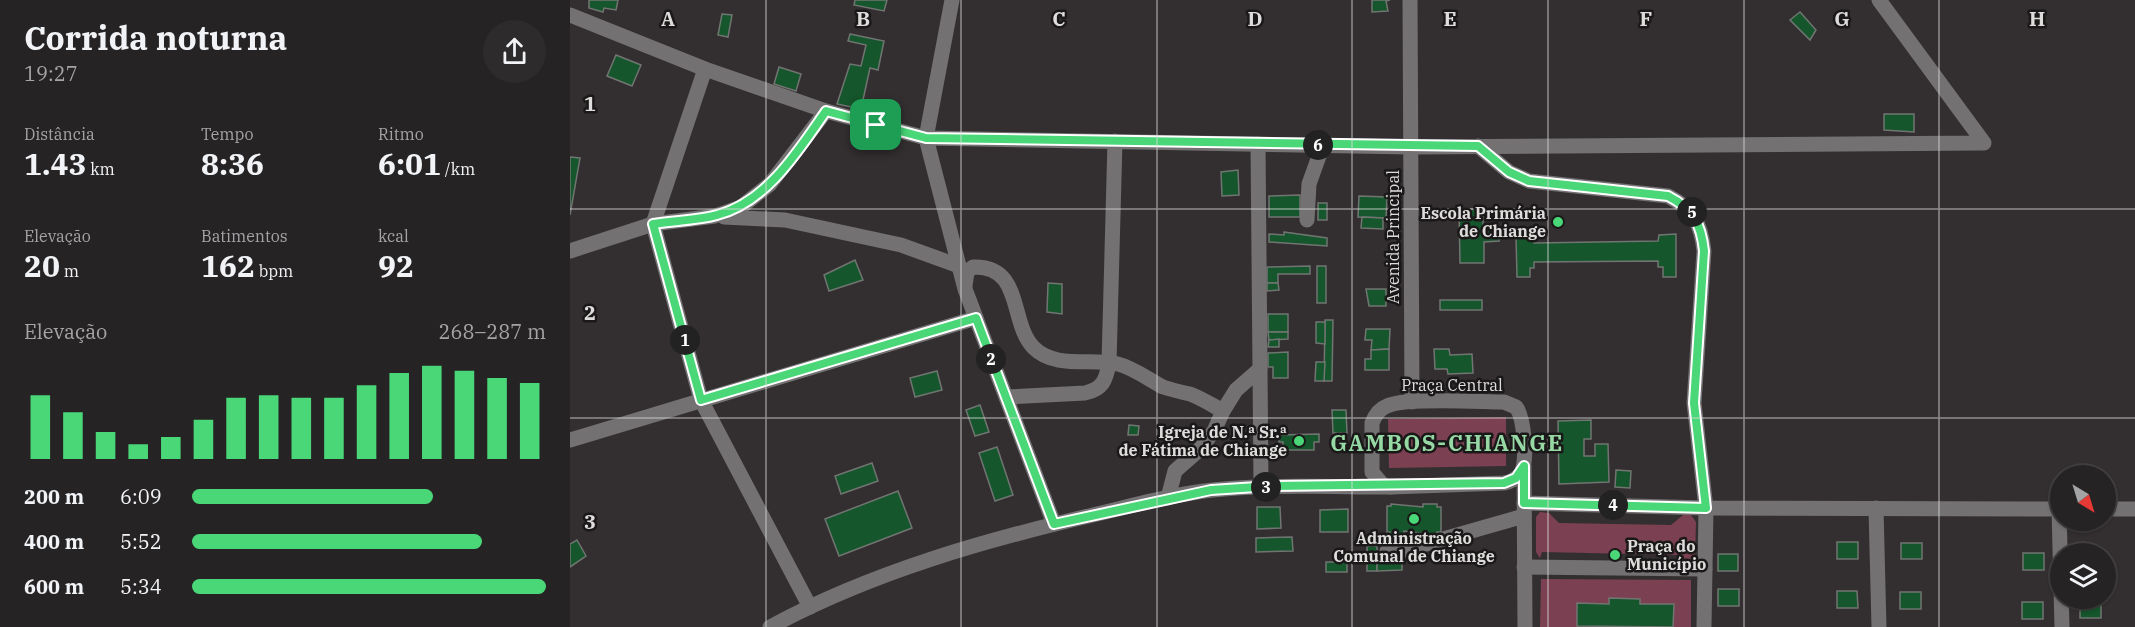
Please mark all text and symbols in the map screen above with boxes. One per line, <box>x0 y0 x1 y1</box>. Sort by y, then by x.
text: A <box>661 5 675 32</box>
text: B <box>856 5 870 32</box>
text: C <box>1052 5 1066 32</box>
text: D <box>1247 5 1263 32</box>
text: E <box>1443 5 1457 32</box>
text: F <box>1640 5 1652 32</box>
text: G <box>1834 5 1850 32</box>
text: H <box>2029 5 2045 32</box>
text: Corrida noturna <box>24 16 287 59</box>
button: share <box>483 20 546 83</box>
text: 19:27 <box>24 60 78 87</box>
text: 1 <box>584 90 596 117</box>
pin <box>850 99 901 150</box>
icon: arrive <box>859 108 892 141</box>
text: Distância <box>24 124 95 144</box>
text: Tempo <box>201 124 254 144</box>
text: Ritmo <box>378 124 424 144</box>
pin: 6 <box>1303 130 1333 160</box>
text: 6 <box>1313 135 1323 155</box>
text: 1.43 <box>24 144 86 183</box>
text: 8:36 <box>201 144 264 183</box>
text: 6:01 <box>378 144 441 183</box>
text: km <box>86 159 115 179</box>
text: /km <box>441 159 475 179</box>
street label: Avenida Principal <box>1383 170 1403 304</box>
pin: 5 <box>1677 197 1707 227</box>
text: 5 <box>1687 202 1697 222</box>
place label: Escola Primária de Chiange <box>1420 203 1546 241</box>
marker: Escola Primária de Chiange <box>1551 215 1565 229</box>
text: Elevação <box>24 226 91 246</box>
text: Batimentos <box>201 226 288 246</box>
text: kcal <box>378 226 409 246</box>
text: 20 <box>24 246 60 285</box>
text: 162 <box>201 246 255 285</box>
text: 92 <box>378 246 414 285</box>
text: m <box>60 261 79 281</box>
text: bpm <box>255 261 293 281</box>
text: 2 <box>584 299 596 326</box>
text: Elevação <box>24 318 107 345</box>
text: 268–287 m <box>439 318 546 345</box>
pin: 1 <box>670 325 700 355</box>
text: 1 <box>680 330 690 350</box>
pin: 2 <box>976 344 1006 374</box>
text: 2 <box>986 349 996 369</box>
street label: Praça Central <box>1401 375 1503 395</box>
place label: Igreja de N.ª Sr.ª de Fátima de Chiange <box>1118 422 1287 460</box>
district label: GAMBOS-CHIANGE <box>1330 428 1564 457</box>
marker: Igreja de N.ª Sr.ª de Fátima de Chiange <box>1292 434 1306 448</box>
north arrow <box>2050 465 2116 531</box>
map controls <box>2050 465 2116 609</box>
pin: 3 <box>1251 472 1281 502</box>
text: 3 <box>1261 477 1271 497</box>
text: 200 m <box>24 483 84 510</box>
text: 6:09 <box>120 483 162 510</box>
pin: 4 <box>1598 490 1628 520</box>
text: 4 <box>1608 495 1618 515</box>
text: 3 <box>584 508 596 535</box>
marker: Administração Comunal de Chiange <box>1407 512 1421 526</box>
text: 400 m <box>24 528 84 555</box>
text: 5:52 <box>120 528 162 555</box>
place label: Administração Comunal de Chiange <box>1333 528 1495 566</box>
place label: Praça do Município <box>1627 536 1706 574</box>
button: layers <box>2050 543 2116 609</box>
marker: Praça do Município <box>1608 548 1622 562</box>
text: 600 m <box>24 573 84 600</box>
text: 5:34 <box>120 573 162 600</box>

